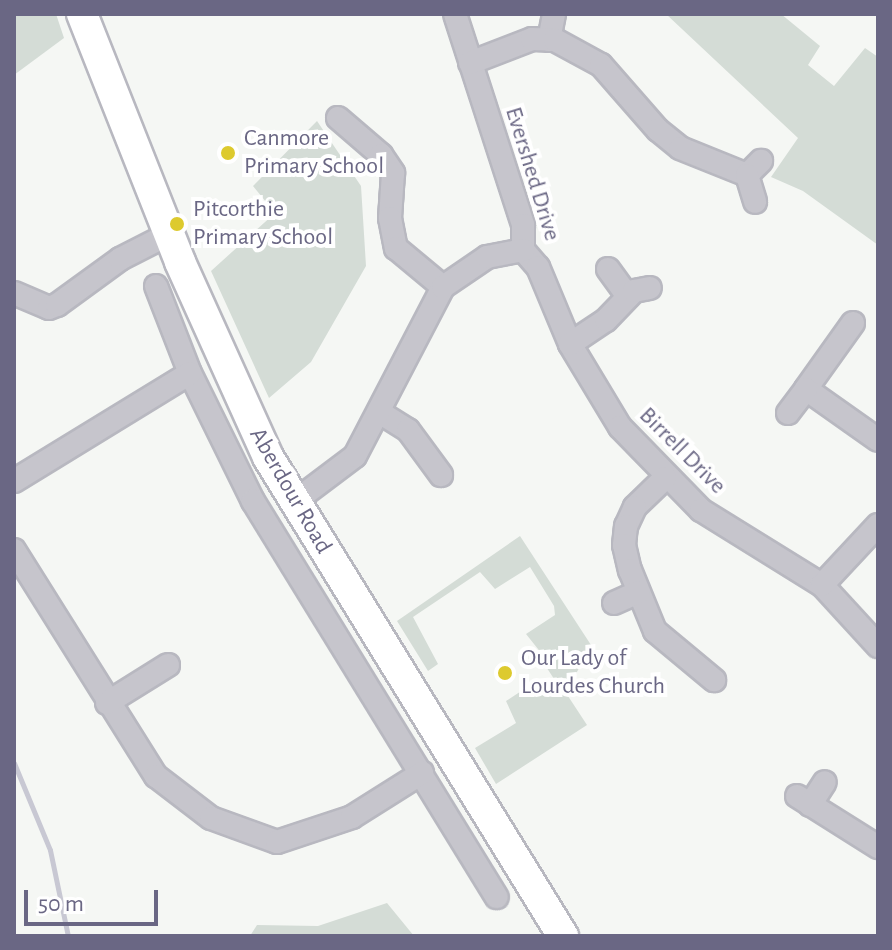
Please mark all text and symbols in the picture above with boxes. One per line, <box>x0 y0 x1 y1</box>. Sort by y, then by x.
street label: Evershed Drive <box>498 104 566 244</box>
place label: Canmore Primary School <box>244 125 384 181</box>
marker: Canmore Primary School <box>219 144 237 162</box>
place label: Pitcorthie Primary School <box>193 196 333 252</box>
marker: Pitcorthie Primary School <box>168 215 186 233</box>
street label: Birrell Drive <box>633 402 731 500</box>
street label: Aberdour Road <box>242 423 338 559</box>
place label: Our Lady of Lourdes Church <box>521 645 665 701</box>
marker: Our Lady of Lourdes Church <box>496 664 514 682</box>
scale bar <box>28 874 162 924</box>
text: 50 m <box>38 892 84 916</box>

